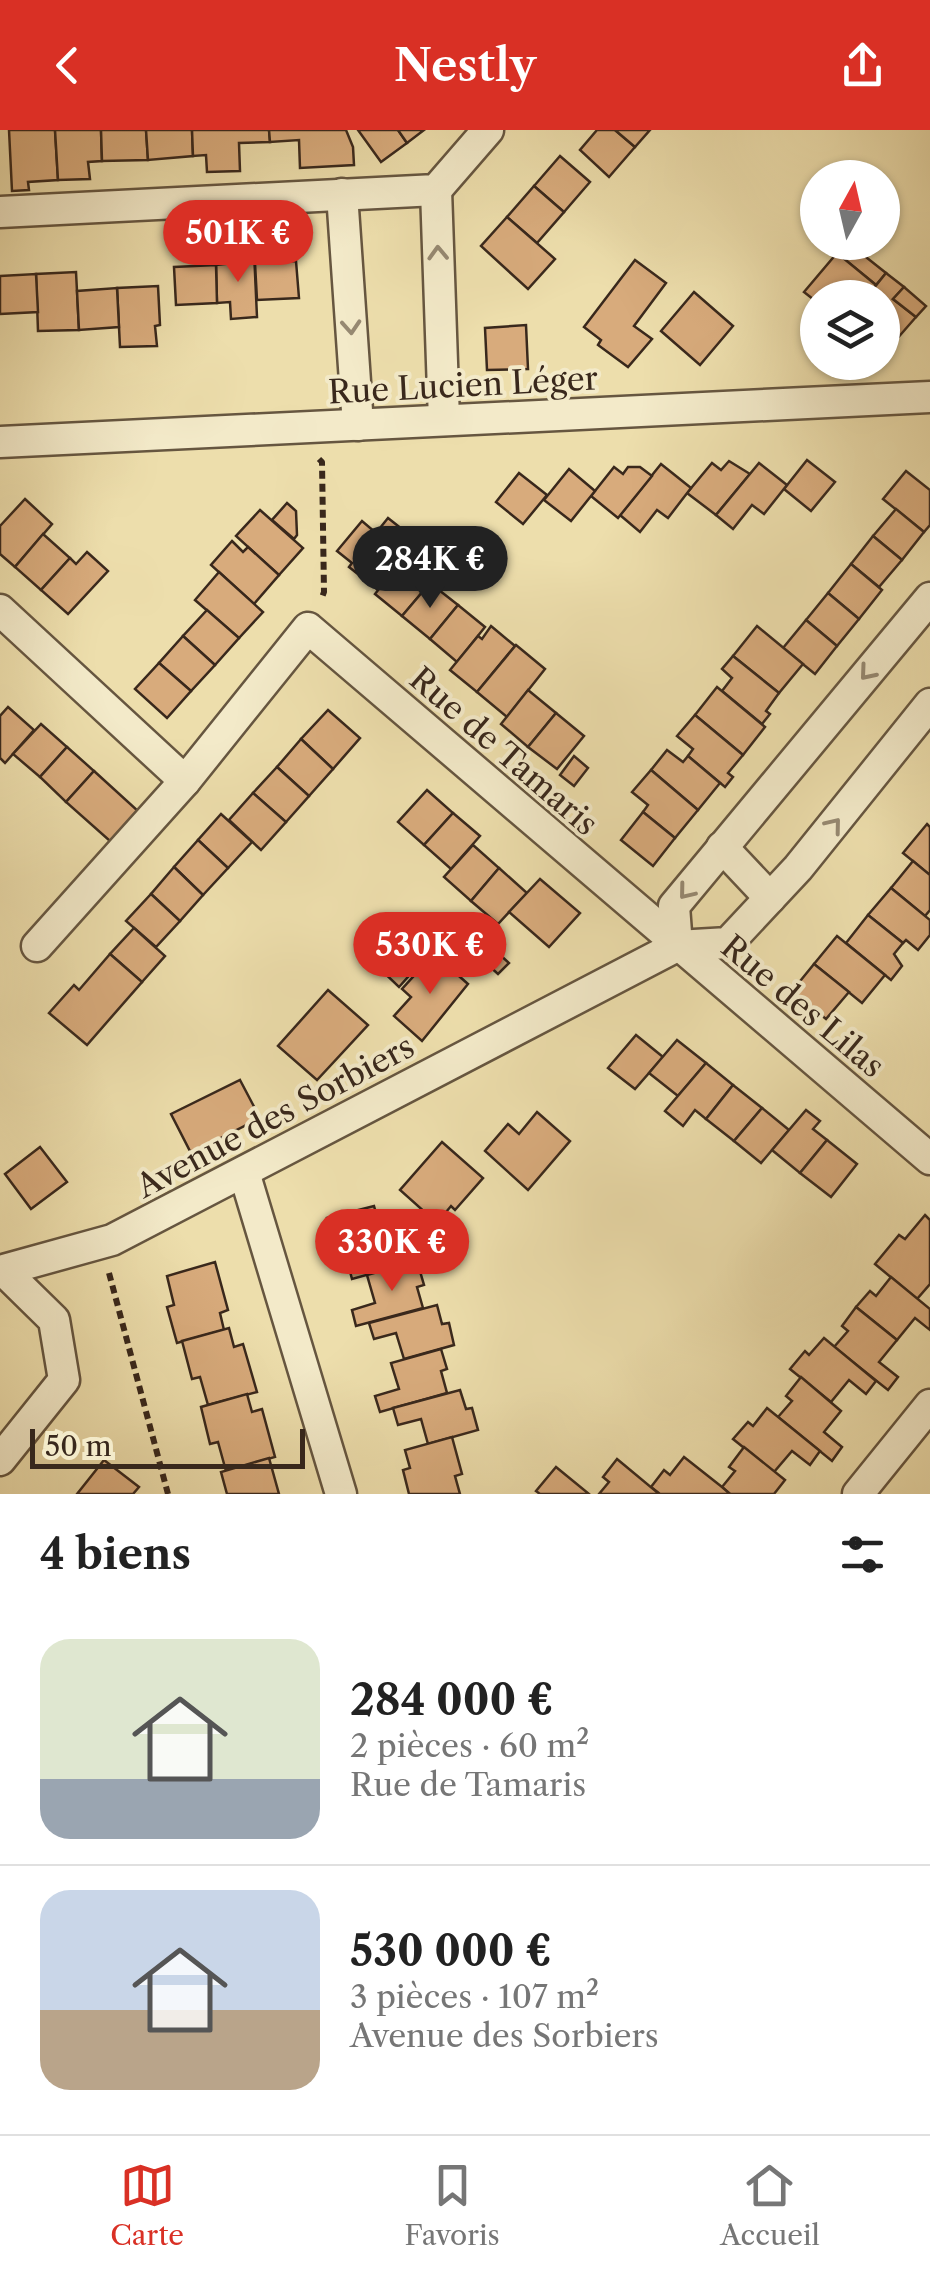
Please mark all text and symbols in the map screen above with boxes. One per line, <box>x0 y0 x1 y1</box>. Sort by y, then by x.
text: Nestly <box>394 37 536 93</box>
icon: back <box>40 38 95 93</box>
icon: share <box>835 38 890 93</box>
north arrow <box>800 160 900 260</box>
map controls <box>800 160 900 380</box>
pin: 501K € <box>157 200 319 285</box>
text: 501K € <box>185 213 291 252</box>
one-way arrow <box>428 245 449 261</box>
button: layers <box>800 280 900 380</box>
one-way arrow <box>340 319 361 335</box>
street label: Rue Lucien Léger <box>327 358 599 412</box>
pin: 284K € <box>349 526 511 611</box>
text: 284K € <box>375 539 485 578</box>
street label: Rue de Tamaris <box>402 659 606 843</box>
one-way arrow <box>861 661 879 679</box>
one-way arrow <box>822 818 840 836</box>
one-way arrow <box>680 880 698 898</box>
pin: 530K € <box>349 912 511 997</box>
text: 530K € <box>375 925 485 964</box>
street label: Rue des Lilas <box>714 927 892 1085</box>
street label: Avenue des Sorbiers <box>129 1026 420 1206</box>
pin: 330K € <box>311 1209 473 1294</box>
text: 330K € <box>337 1222 447 1261</box>
scale bar <box>30 1424 305 1468</box>
text: 50 m <box>45 1429 112 1463</box>
icon: filters <box>835 1527 890 1582</box>
text: 4 biens <box>40 1528 191 1580</box>
text: 284 000 € <box>350 1674 554 1726</box>
icon: home <box>120 1679 240 1799</box>
text: 2 pièces · 60 m² <box>350 1726 589 1765</box>
text: Rue de Tamaris <box>350 1765 586 1804</box>
text: 530 000 € <box>350 1925 552 1977</box>
icon: home <box>120 1930 240 2050</box>
text: 3 pièces · 107 m² <box>350 1977 599 2016</box>
text: Avenue des Sorbiers <box>350 2016 659 2055</box>
tab: Carte <box>110 2158 184 2252</box>
tab: Favoris <box>404 2158 500 2252</box>
tab: Accueil <box>720 2158 820 2252</box>

